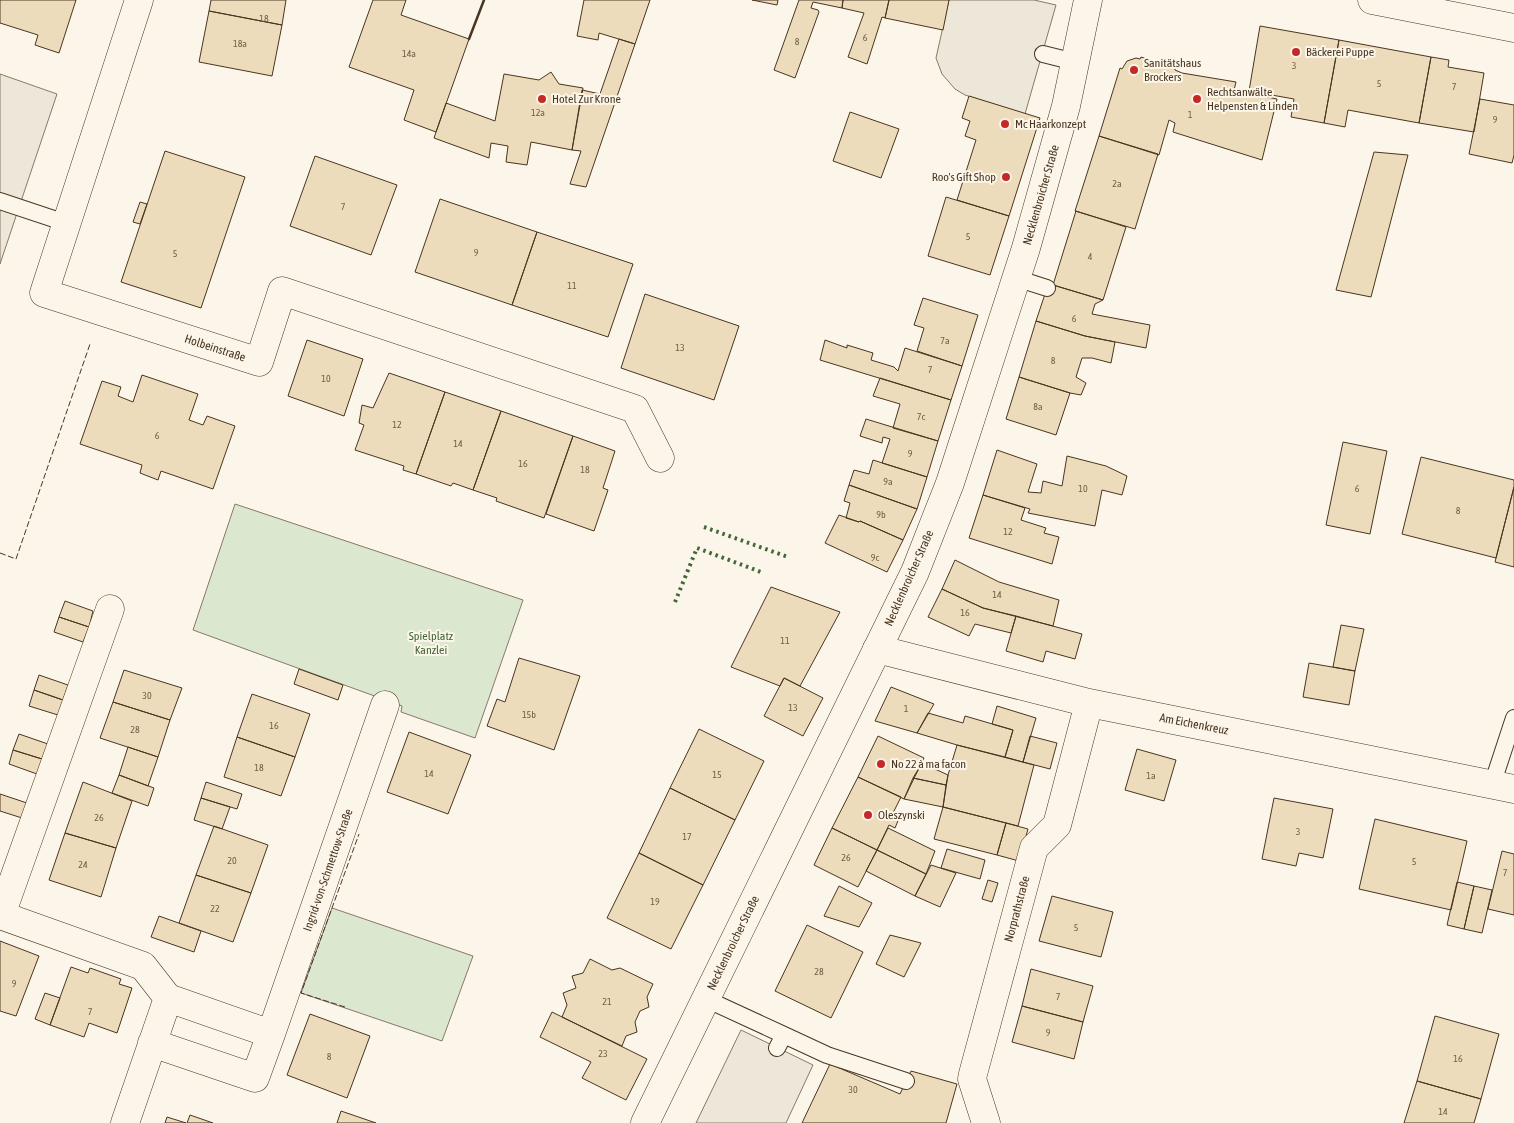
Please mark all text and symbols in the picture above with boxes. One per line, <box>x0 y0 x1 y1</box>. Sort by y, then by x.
house number: 18 <box>259 13 269 24</box>
house number: 6 <box>863 32 868 43</box>
house number: 8 <box>795 36 800 47</box>
house number: 18a <box>233 38 247 49</box>
place label: Bäckerei Puppe <box>1306 45 1374 59</box>
marker: Bäckerei Puppe <box>1290 46 1302 58</box>
house number: 14a <box>402 48 416 59</box>
place label: Sanitätshaus Brockers <box>1144 56 1201 84</box>
house number: 3 <box>1292 60 1297 71</box>
marker: Sanitätshaus Brockers <box>1128 64 1140 76</box>
house number: 5 <box>1377 78 1382 89</box>
house number: 7 <box>1452 81 1457 92</box>
place label: Rechtsanwälte Helpensten & Linden <box>1207 85 1298 113</box>
place label: Hotel Zur Krone <box>552 92 621 106</box>
marker: Hotel Zur Krone <box>536 93 548 105</box>
marker: Rechtsanwälte Helpensten & Linden <box>1191 93 1203 105</box>
house number: 12a <box>531 107 545 118</box>
house number: 1 <box>1188 109 1193 120</box>
house number: 9 <box>1493 114 1498 125</box>
place label: Mc Haarkonzept <box>1015 117 1087 131</box>
marker: Mc Haarkonzept <box>999 118 1011 130</box>
street label: Necklenbroicher Straße <box>1020 143 1062 247</box>
place label: Roo's Gift Shop <box>932 170 996 184</box>
marker: Roo's Gift Shop <box>1000 171 1012 183</box>
house number: 2a <box>1112 178 1122 189</box>
house number: 7 <box>341 201 346 212</box>
house number: 5 <box>966 231 971 242</box>
house number: 9 <box>474 247 479 258</box>
house number: 5 <box>173 248 178 259</box>
house number: 4 <box>1088 251 1093 262</box>
house number: 11 <box>567 280 577 291</box>
house number: 6 <box>1072 313 1077 324</box>
street label: Holbeinstraße <box>183 332 247 364</box>
house number: 7a <box>940 335 950 346</box>
house number: 13 <box>675 342 685 353</box>
house number: 8 <box>1051 355 1056 366</box>
house number: 7 <box>928 364 933 375</box>
house number: 10 <box>321 373 331 384</box>
house number: 8a <box>1033 401 1043 412</box>
house number: 7c <box>917 411 925 422</box>
house number: 12 <box>392 419 402 430</box>
house number: 6 <box>155 430 160 441</box>
house number: 14 <box>453 438 463 449</box>
house number: 9 <box>908 448 913 459</box>
house number: 16 <box>518 458 528 469</box>
house number: 18 <box>580 464 590 475</box>
house number: 9a <box>883 476 893 487</box>
house number: 10 <box>1078 483 1088 494</box>
house number: 6 <box>1355 483 1360 494</box>
house number: 8 <box>1456 505 1461 516</box>
house number: 9b <box>876 509 886 520</box>
house number: 12 <box>1003 526 1013 537</box>
street label: Necklenbroicher Straße <box>882 528 936 628</box>
house number: 9c <box>871 552 879 563</box>
house number: 14 <box>992 589 1002 600</box>
house number: 16 <box>960 607 970 618</box>
park label: Spielplatz Kanzlei <box>409 629 454 657</box>
house number: 11 <box>780 635 790 646</box>
house number: 30 <box>142 690 152 701</box>
house number: 13 <box>788 702 798 713</box>
house number: 1 <box>904 703 909 714</box>
house number: 15b <box>522 709 536 720</box>
street label: Am Eichenkreuz <box>1158 710 1230 738</box>
house number: 16 <box>269 720 279 731</box>
house number: 28 <box>130 724 140 735</box>
place label: No 22 à ma facon <box>891 757 966 771</box>
marker: No 22 à ma facon <box>875 758 887 770</box>
house number: 18 <box>254 762 264 773</box>
house number: 14 <box>424 768 434 779</box>
house number: 15 <box>712 769 722 780</box>
house number: 1a <box>1146 770 1156 781</box>
street label: Ingrid-von-Schmettow-Straße <box>300 807 356 933</box>
place label: Oleszynski <box>878 808 925 822</box>
marker: Oleszynski <box>862 809 874 821</box>
house number: 26 <box>94 812 104 823</box>
house number: 3 <box>1296 826 1301 837</box>
house number: 17 <box>682 831 692 842</box>
house number: 26 <box>841 852 851 863</box>
house number: 20 <box>227 855 237 866</box>
house number: 5 <box>1412 856 1417 867</box>
house number: 24 <box>78 859 88 870</box>
house number: 7 <box>1503 867 1508 878</box>
street label: Norprathstraße <box>1001 874 1033 944</box>
street label: Necklenbroicher Straße <box>704 893 762 993</box>
house number: 19 <box>650 896 660 907</box>
house number: 22 <box>210 903 220 914</box>
house number: 5 <box>1074 922 1079 933</box>
house number: 28 <box>814 966 824 977</box>
house number: 9 <box>12 978 17 989</box>
house number: 7 <box>1056 991 1061 1002</box>
house number: 21 <box>602 996 612 1007</box>
house number: 7 <box>88 1006 93 1017</box>
house number: 9 <box>1046 1027 1051 1038</box>
house number: 23 <box>598 1048 608 1059</box>
house number: 8 <box>327 1051 332 1062</box>
house number: 16 <box>1453 1053 1463 1064</box>
house number: 30 <box>848 1084 858 1095</box>
house number: 14 <box>1438 1106 1448 1117</box>

